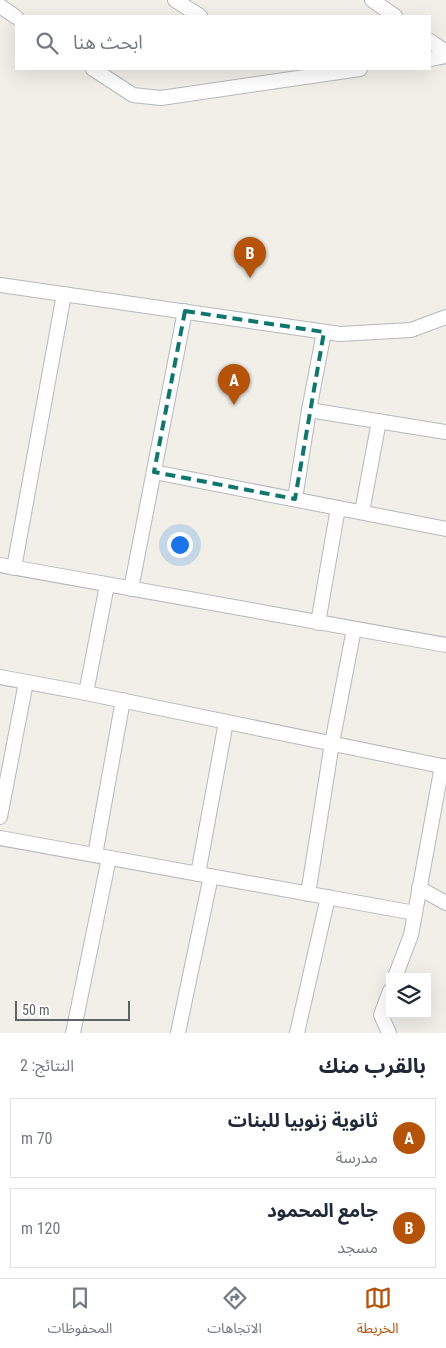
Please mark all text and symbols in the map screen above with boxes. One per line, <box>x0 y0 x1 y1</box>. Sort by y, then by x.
search box <box>15 15 431 70</box>
icon: search <box>33 29 61 57</box>
text: ابحث هنا <box>73 31 143 54</box>
pin: B <box>234 237 266 278</box>
pin: A <box>218 364 250 405</box>
your location <box>167 532 193 558</box>
map controls <box>386 973 431 1018</box>
button: layers <box>386 973 431 1018</box>
scale bar <box>15 998 130 1021</box>
text: 50 m <box>22 1002 50 1018</box>
text: بالقرب منك <box>319 1054 426 1078</box>
text: النتائج: 2 <box>20 1056 74 1075</box>
text: ثانوية زنوبيا للبنات <box>228 1109 378 1132</box>
text: 70 m <box>21 1129 53 1148</box>
text: A <box>404 1129 414 1148</box>
text: مدرسة <box>335 1148 378 1167</box>
text: جامع المحمود <box>267 1199 378 1222</box>
text: 120 m <box>21 1219 60 1238</box>
text: B <box>405 1219 414 1238</box>
text: مسجد <box>337 1238 378 1257</box>
tab: المحفوظات <box>47 1284 112 1343</box>
tab: الاتجاهات <box>207 1284 262 1343</box>
tab: الخريطة <box>357 1284 399 1343</box>

